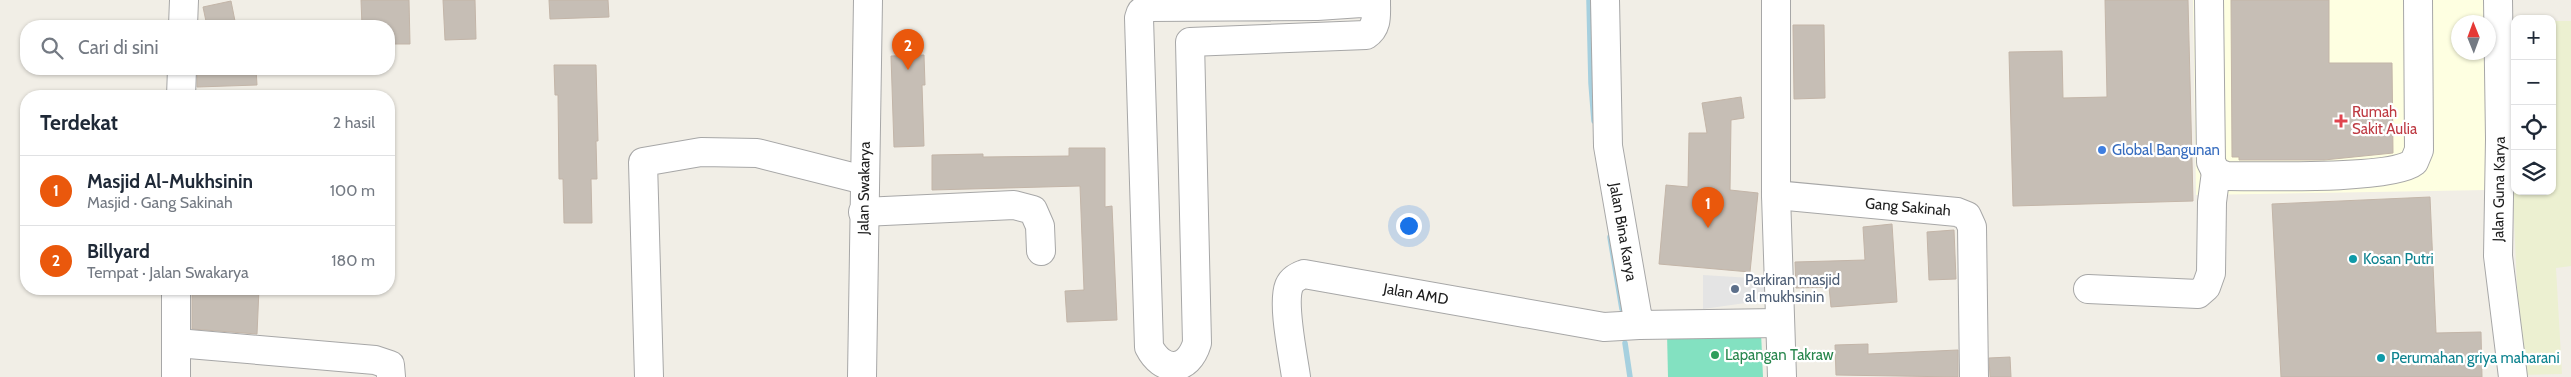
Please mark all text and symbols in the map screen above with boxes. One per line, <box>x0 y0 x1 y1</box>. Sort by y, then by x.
north arrow <box>2451 15 2496 60</box>
map controls <box>2511 15 2556 195</box>
button: + <box>2511 15 2556 60</box>
search box <box>20 20 395 75</box>
pin: 2 <box>892 29 924 70</box>
icon: search <box>38 34 66 62</box>
text: Cari di sini <box>78 36 159 59</box>
button: − <box>2511 60 2556 105</box>
place label: Rumah Sakit Aulia <box>2352 103 2418 138</box>
button: locate <box>2511 105 2556 150</box>
text: Terdekat <box>40 110 118 135</box>
text: 2 hasil <box>333 113 375 132</box>
marker: Rumah Sakit Aulia <box>2334 114 2348 128</box>
street label: Jalan Guna Karya <box>2489 135 2509 243</box>
street label: Jalan Swakarya <box>854 140 874 236</box>
place label: Global Bangunan <box>2112 141 2220 159</box>
marker: Global Bangunan <box>2096 144 2108 156</box>
button: layers <box>2511 150 2556 195</box>
text: Masjid Al-Mukhsinin <box>87 170 253 193</box>
street label: Jalan Bina Karya <box>1605 180 1641 283</box>
text: 1 <box>53 181 59 200</box>
text: 100 m <box>330 181 375 200</box>
pin: 1 <box>1692 187 1724 228</box>
text: Masjid · Gang Sakinah <box>87 193 233 212</box>
street label: Gang Sakinah <box>1864 194 1952 220</box>
your location <box>1396 213 1422 239</box>
text: Billyard <box>87 240 150 263</box>
place label: Kosan Putri <box>2363 250 2434 268</box>
text: 2 <box>52 251 60 270</box>
text: 180 m <box>331 251 375 270</box>
marker: Kosan Putri <box>2347 253 2359 265</box>
text: Tempat · Jalan Swakarya <box>87 263 249 282</box>
place label: Parkiran masjid al mukhsinin <box>1745 271 1840 306</box>
street label: Jalan AMD <box>1381 279 1450 309</box>
marker: Parkiran masjid al mukhsinin <box>1729 283 1741 295</box>
place label: Lapangan Takraw <box>1725 346 1834 364</box>
marker: Lapangan Takraw <box>1709 349 1721 361</box>
place label: Perumahan griya maharani <box>2391 349 2560 367</box>
marker: Perumahan griya maharani <box>2375 352 2387 364</box>

